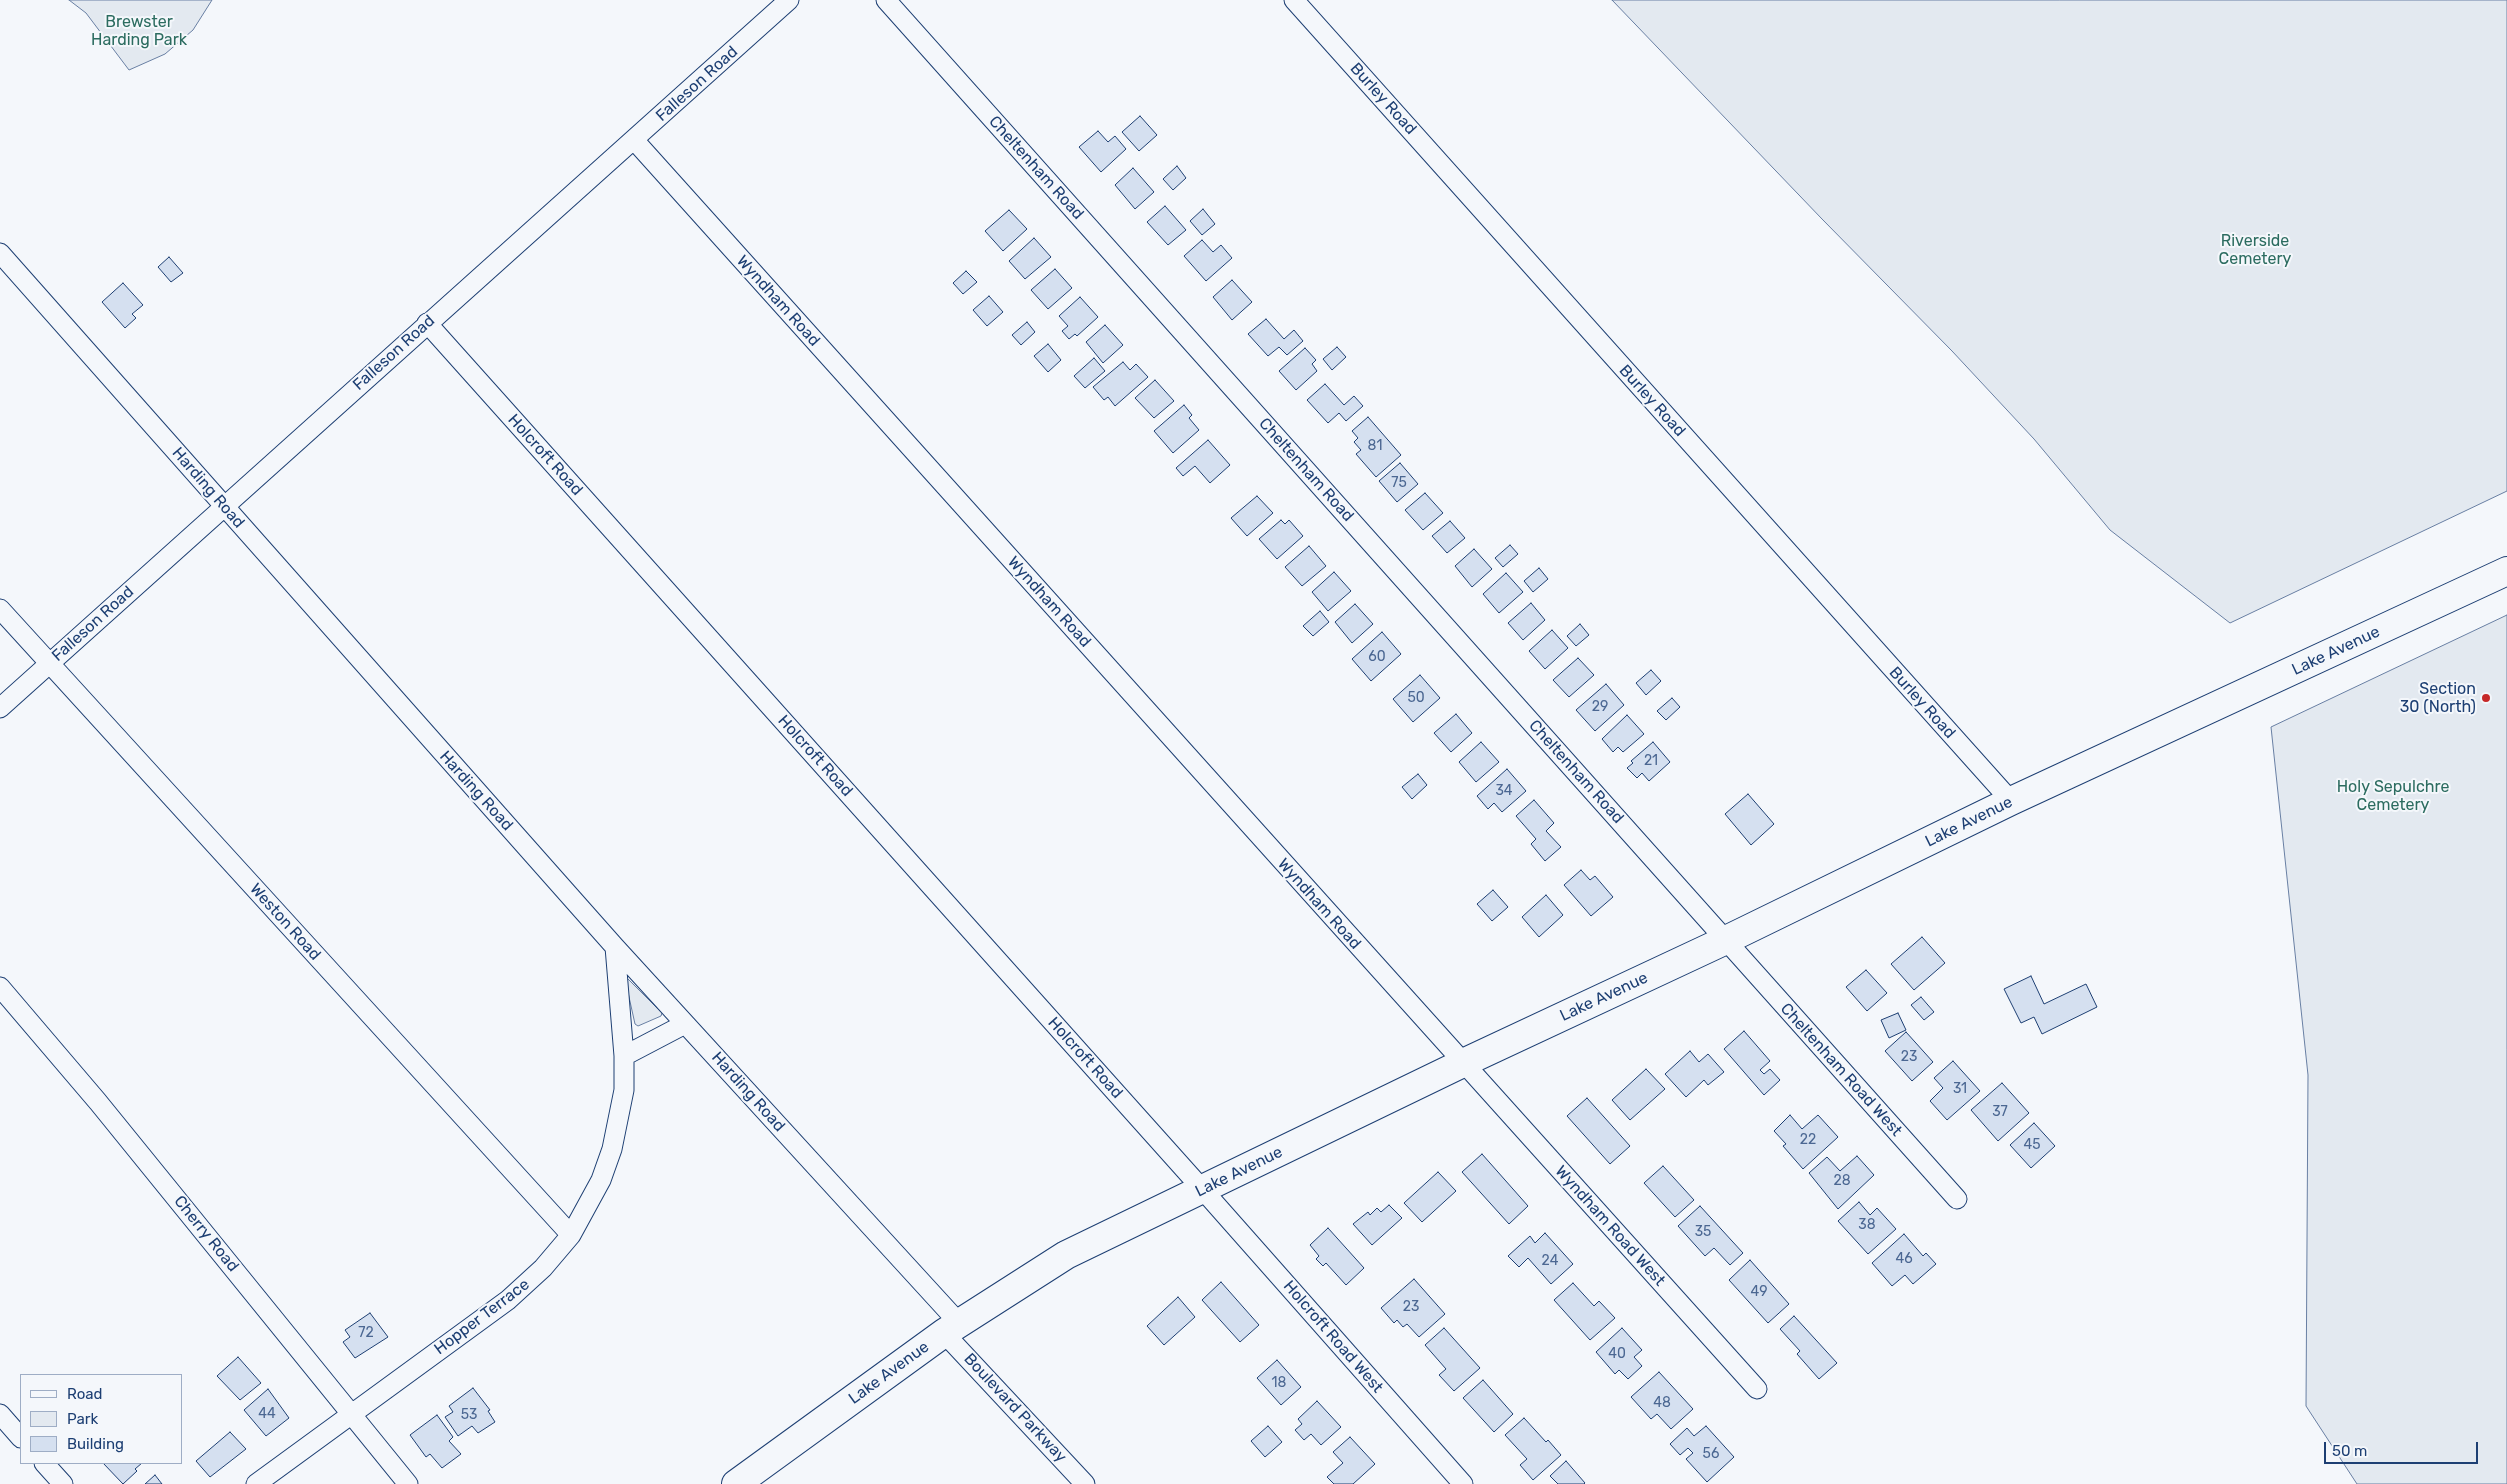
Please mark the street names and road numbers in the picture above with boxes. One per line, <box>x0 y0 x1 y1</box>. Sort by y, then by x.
street label: Falleson Road <box>652 42 742 126</box>
street label: Burley Road <box>1346 59 1420 139</box>
street label: Cheltenham Road <box>984 112 1088 224</box>
street label: Wyndham Road <box>732 252 824 350</box>
street label: Falleson Road <box>349 311 439 395</box>
street label: Burley Road <box>1615 361 1689 441</box>
street label: Holcroft Road <box>504 410 586 500</box>
street label: Cheltenham Road <box>1254 414 1358 526</box>
street label: Harding Road <box>168 444 248 532</box>
street label: Wyndham Road <box>1003 553 1095 651</box>
street label: Falleson Road <box>48 582 138 666</box>
street label: Lake Avenue <box>2289 622 2383 680</box>
street label: Burley Road <box>1885 663 1959 743</box>
street label: Holcroft Road <box>774 711 856 801</box>
street label: Cheltenham Road <box>1524 716 1628 828</box>
street label: Harding Road <box>435 747 517 835</box>
street label: Lake Avenue <box>1922 793 2016 851</box>
street label: Wyndham Road <box>1273 855 1365 953</box>
street label: Weston Road <box>246 880 324 964</box>
street label: Lake Avenue <box>1557 968 1651 1026</box>
street label: Cheltenham Road West <box>1776 999 1906 1141</box>
street label: Holcroft Road <box>1044 1013 1126 1103</box>
street label: Harding Road <box>707 1048 789 1136</box>
street label: Lake Avenue <box>1192 1143 1286 1201</box>
street label: Wyndham Road West <box>1551 1162 1669 1290</box>
street label: Cherry Road <box>170 1192 242 1276</box>
street label: Hopper Terrace <box>431 1275 533 1359</box>
street label: Holcroft Road West <box>1279 1277 1387 1397</box>
street label: Lake Avenue <box>845 1337 933 1409</box>
street label: Boulevard Parkway <box>960 1349 1070 1467</box>

